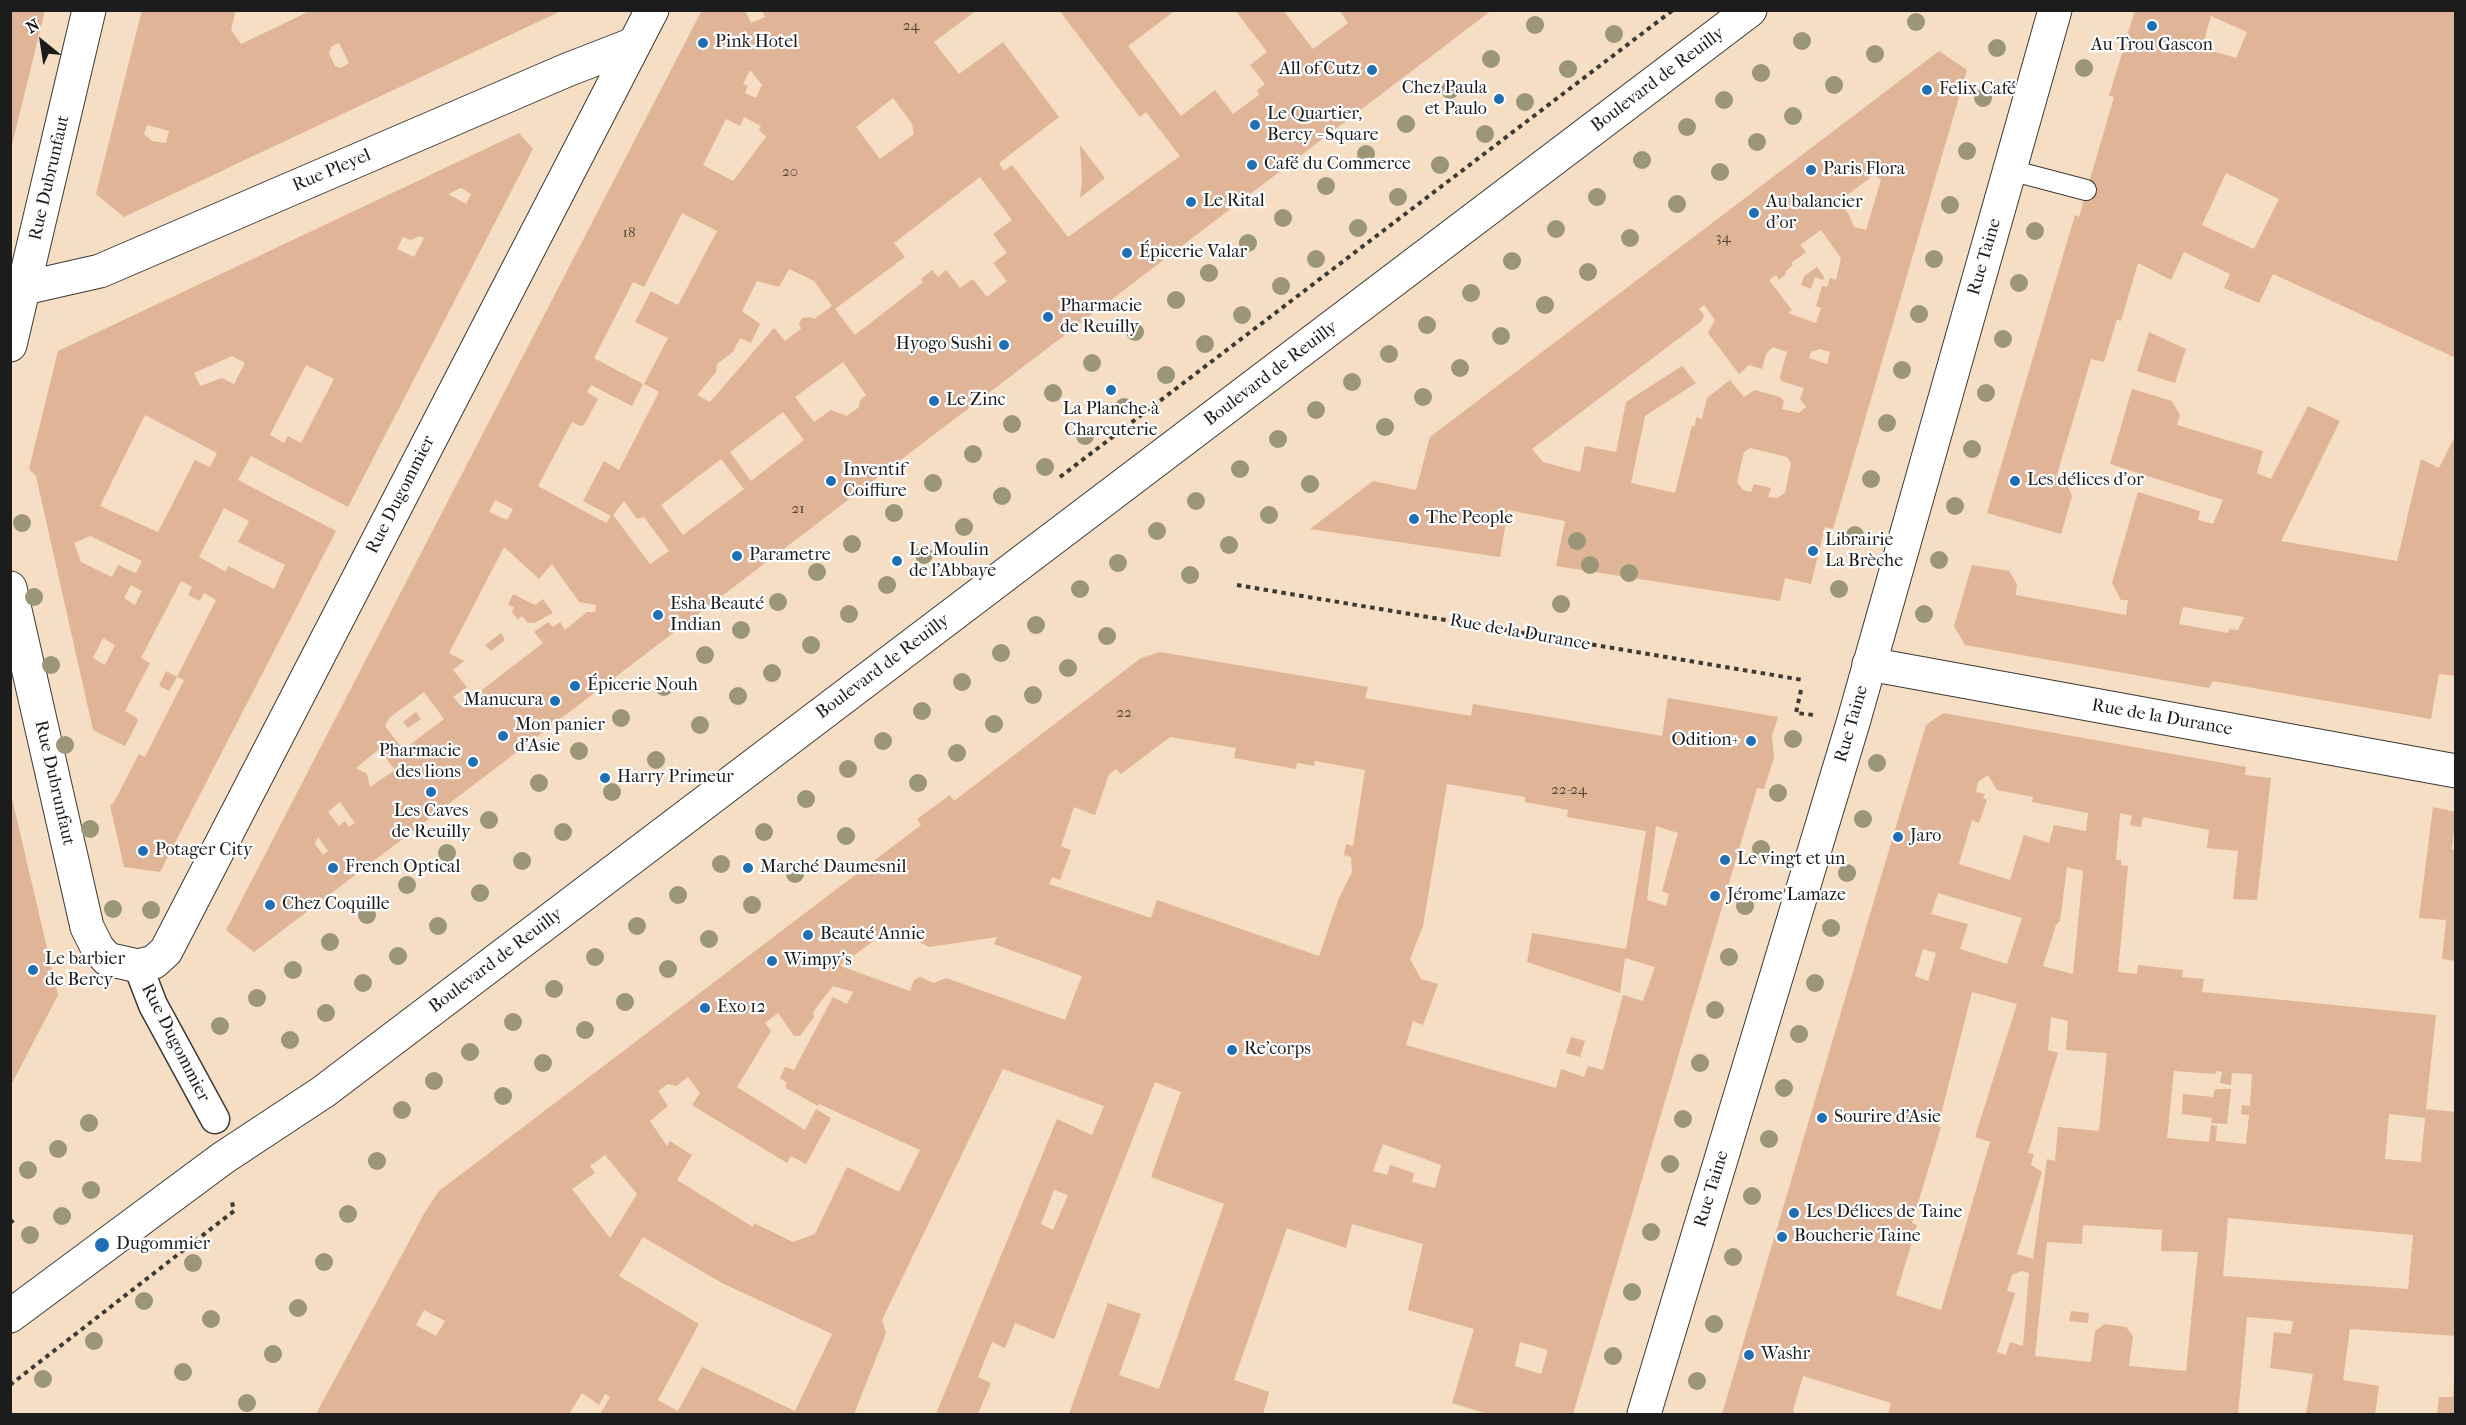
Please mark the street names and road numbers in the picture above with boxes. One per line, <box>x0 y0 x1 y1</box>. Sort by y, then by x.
street label: Boulevard de Reuilly <box>1587 23 1729 137</box>
street label: Rue Dubrunfaut <box>25 113 75 243</box>
street label: Rue Pleyel <box>290 145 374 197</box>
street label: Rue Taine <box>1964 216 2006 298</box>
street label: Boulevard de Reuilly <box>1200 317 1342 431</box>
street label: Rue Dugommier <box>362 432 440 558</box>
street label: Boulevard de Reuilly <box>812 610 954 724</box>
street label: Rue de la Durance <box>1448 610 1592 656</box>
street label: Rue Taine <box>1831 683 1873 765</box>
street label: Rue de la Durance <box>2090 695 2234 741</box>
street label: Rue Dubrunfaut <box>29 718 79 848</box>
street label: Boulevard de Reuilly <box>425 904 567 1018</box>
street label: Rue Dugommier <box>136 980 214 1106</box>
street label: Rue Taine <box>1690 1148 1734 1230</box>

